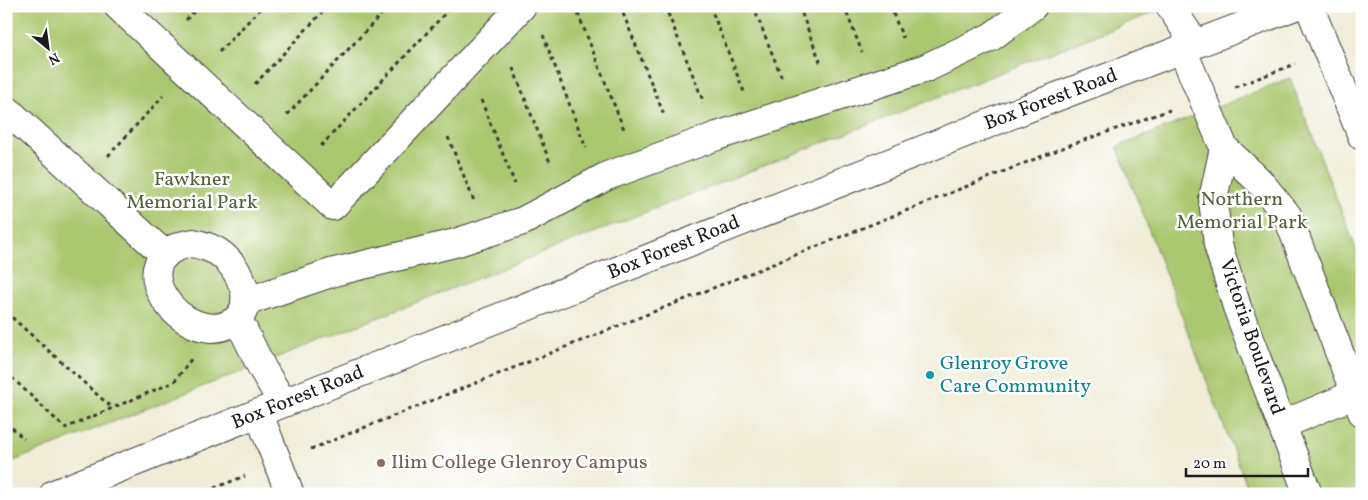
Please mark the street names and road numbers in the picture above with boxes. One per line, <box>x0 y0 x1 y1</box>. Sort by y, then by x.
street label: Box Forest Road <box>980 62 1122 138</box>
street label: Box Forest Road <box>604 209 744 287</box>
street label: Victoria Boulevard <box>1211 255 1291 419</box>
street label: Box Forest Road <box>228 359 368 437</box>

